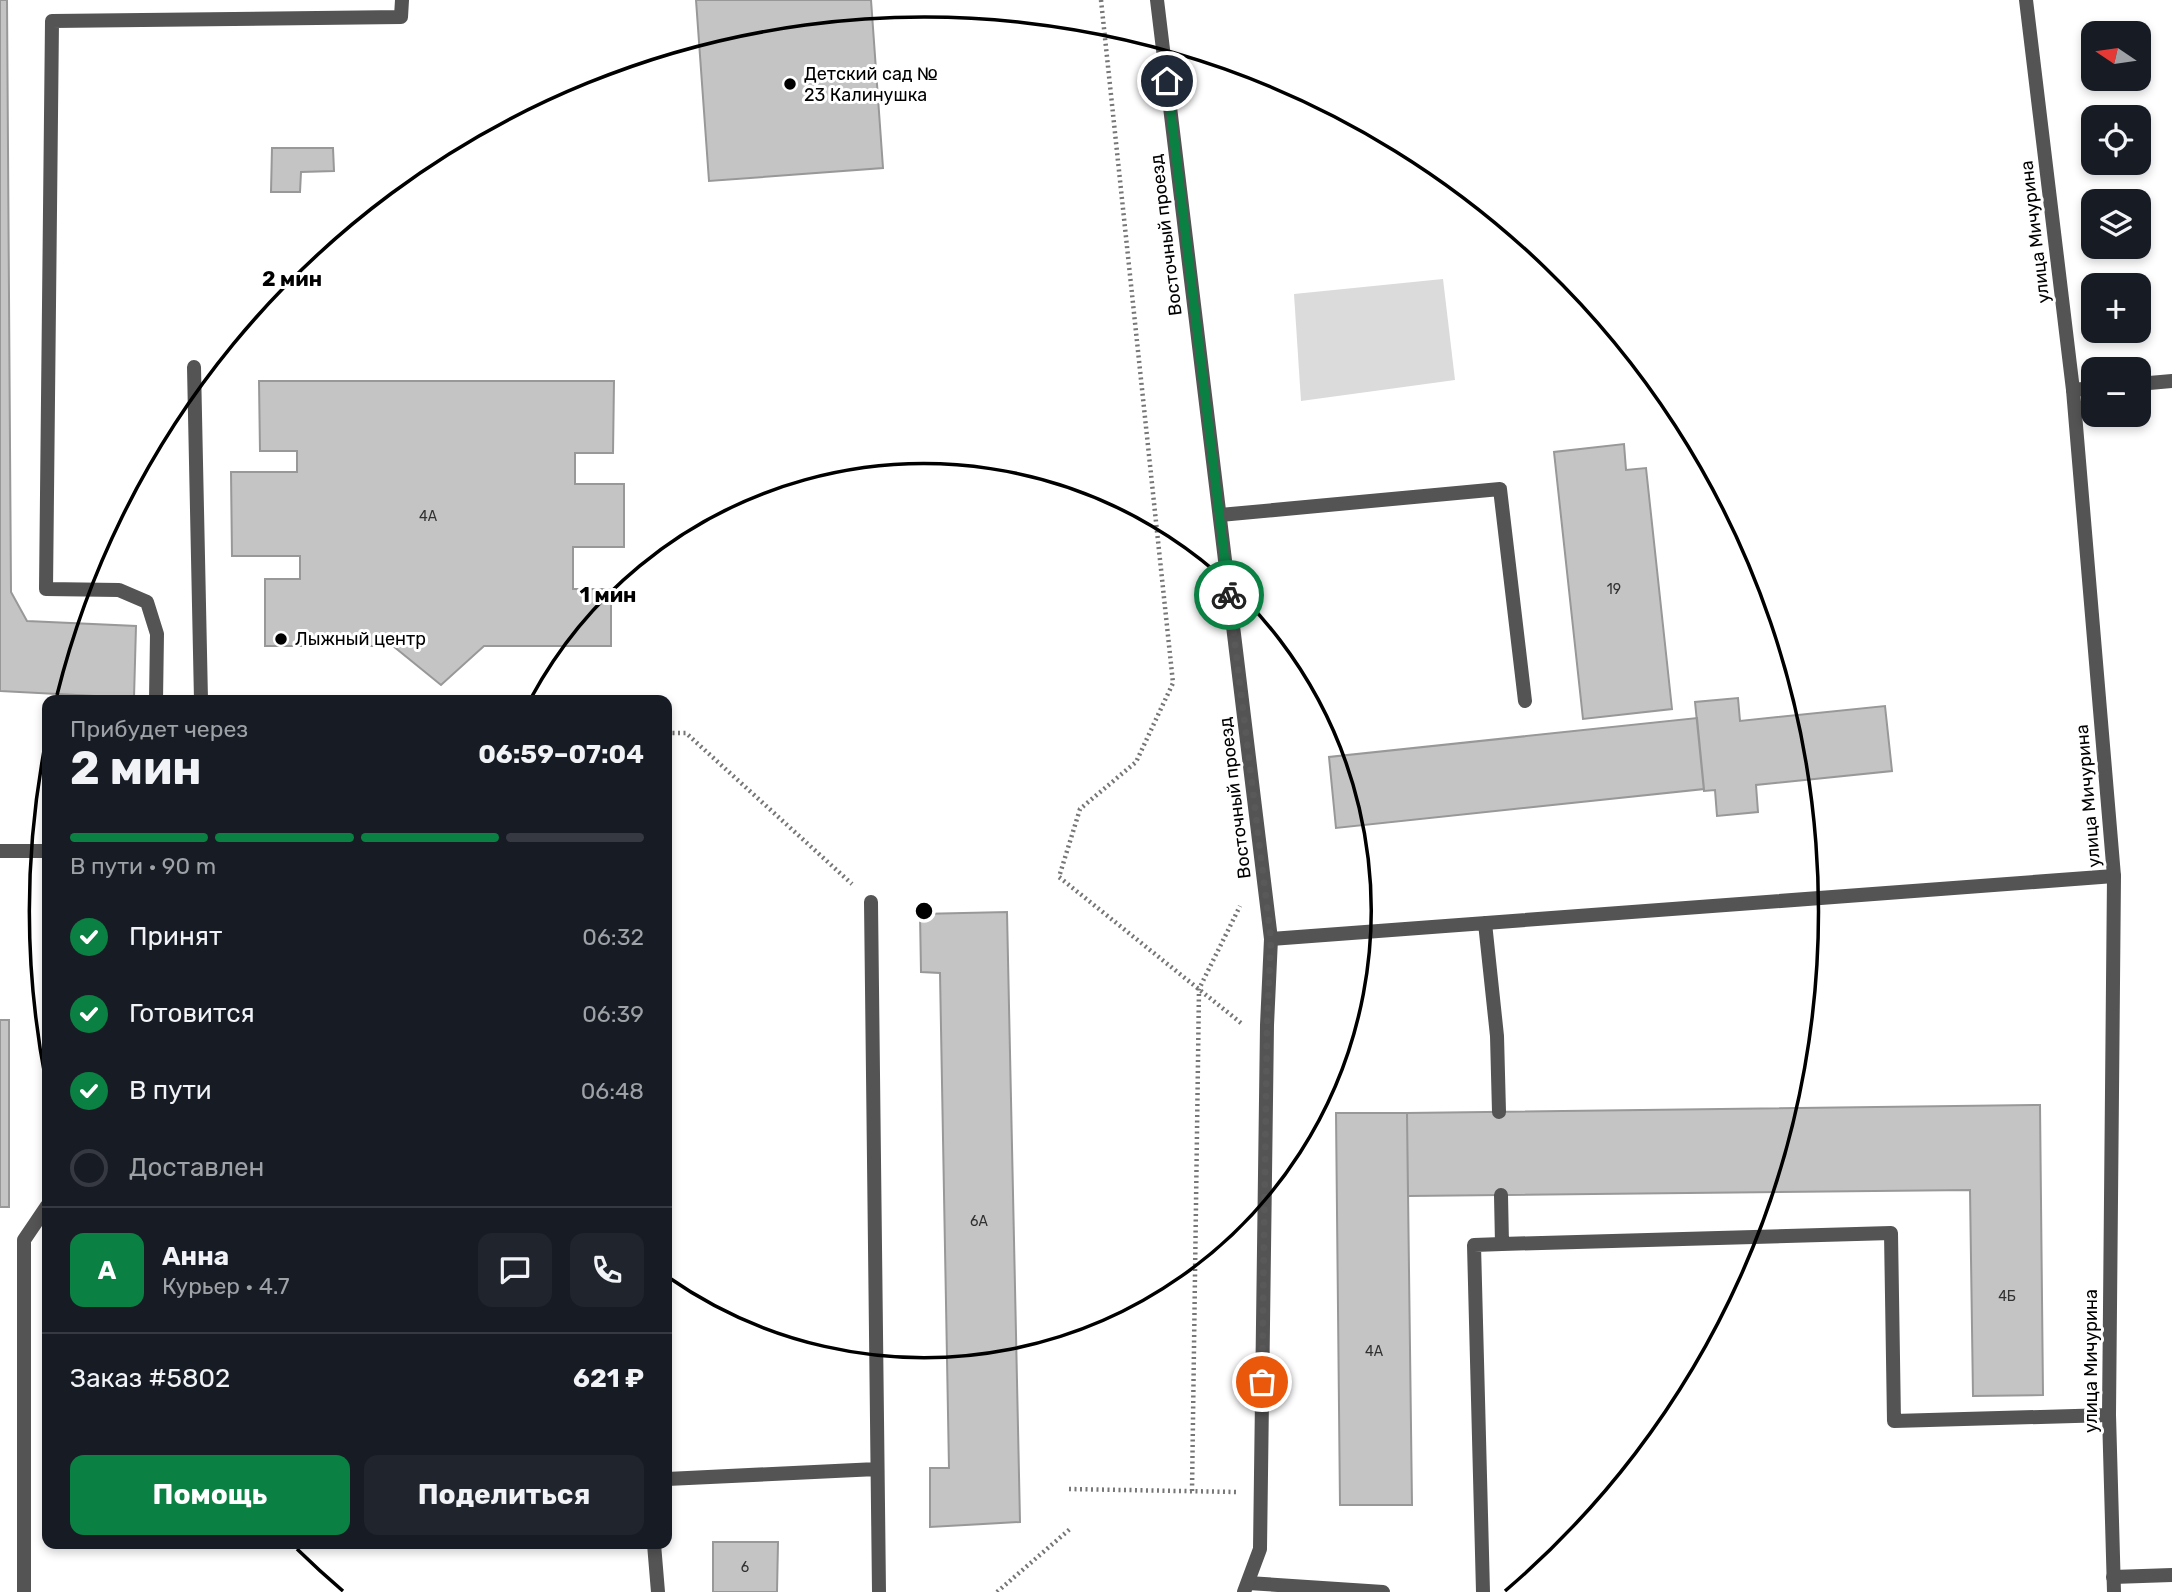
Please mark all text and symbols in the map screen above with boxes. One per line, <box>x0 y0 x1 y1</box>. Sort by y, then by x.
north arrow <box>2081 21 2151 91</box>
map controls <box>2081 21 2151 427</box>
pin <box>1137 51 1197 111</box>
icon: home <box>1148 62 1186 100</box>
place label: Детский сад № 23 Калинушка <box>804 63 938 106</box>
marker: Детский сад № 23 Калинушка <box>782 76 798 92</box>
button: locate <box>2081 105 2151 175</box>
street label: Восточный проезд <box>1145 153 1187 317</box>
street label: улица Мичурина <box>2015 159 2055 305</box>
button: layers <box>2081 189 2151 259</box>
text: 2 мин <box>262 266 322 291</box>
button: + <box>2081 273 2151 343</box>
button: − <box>2081 357 2151 427</box>
house number: 4А <box>419 508 438 525</box>
courier <box>1194 560 1264 630</box>
icon: bike <box>1210 576 1248 614</box>
house number: 19 <box>1607 581 1621 598</box>
text: 1 мин <box>580 582 636 607</box>
place label: Лыжный центр <box>295 628 426 650</box>
marker: Лыжный центр <box>273 631 289 647</box>
text: Прибудет через <box>70 715 248 743</box>
street label: Восточный проезд <box>1214 716 1256 880</box>
street label: улица Мичурина <box>2071 723 2105 869</box>
text: 06:59–07:04 <box>478 739 644 770</box>
text: 2 мин <box>70 741 202 796</box>
text: В пути · 90 m <box>70 852 216 880</box>
centre of rings <box>912 899 936 923</box>
icon: check <box>70 918 108 956</box>
text: Принят <box>129 921 222 952</box>
text: 06:32 <box>582 923 644 951</box>
icon: check <box>70 995 108 1033</box>
text: Готовится <box>129 998 255 1029</box>
text: 06:39 <box>582 1000 644 1028</box>
icon: check <box>70 1072 108 1110</box>
text: В пути <box>129 1075 212 1106</box>
text: 06:48 <box>581 1077 644 1105</box>
text: Доставлен <box>129 1152 264 1183</box>
house number: 6А <box>970 1213 989 1230</box>
button: chat <box>478 1233 552 1307</box>
button: phone <box>570 1233 644 1307</box>
text: Анна <box>162 1241 229 1272</box>
text: А <box>98 1255 116 1286</box>
text: Курьер · 4.7 <box>162 1272 290 1300</box>
house number: 4Б <box>1998 1288 2016 1305</box>
street label: улица Мичурина <box>2080 1289 2102 1433</box>
house number: 4А <box>1365 1343 1384 1360</box>
pin <box>1232 1352 1292 1412</box>
text: Заказ #5802 <box>70 1363 230 1394</box>
text: 621 ₽ <box>573 1363 644 1394</box>
icon: bag <box>1243 1363 1281 1401</box>
button: Помощь <box>70 1455 350 1535</box>
button: Поделиться <box>364 1455 644 1535</box>
house number: 6 <box>741 1559 749 1576</box>

